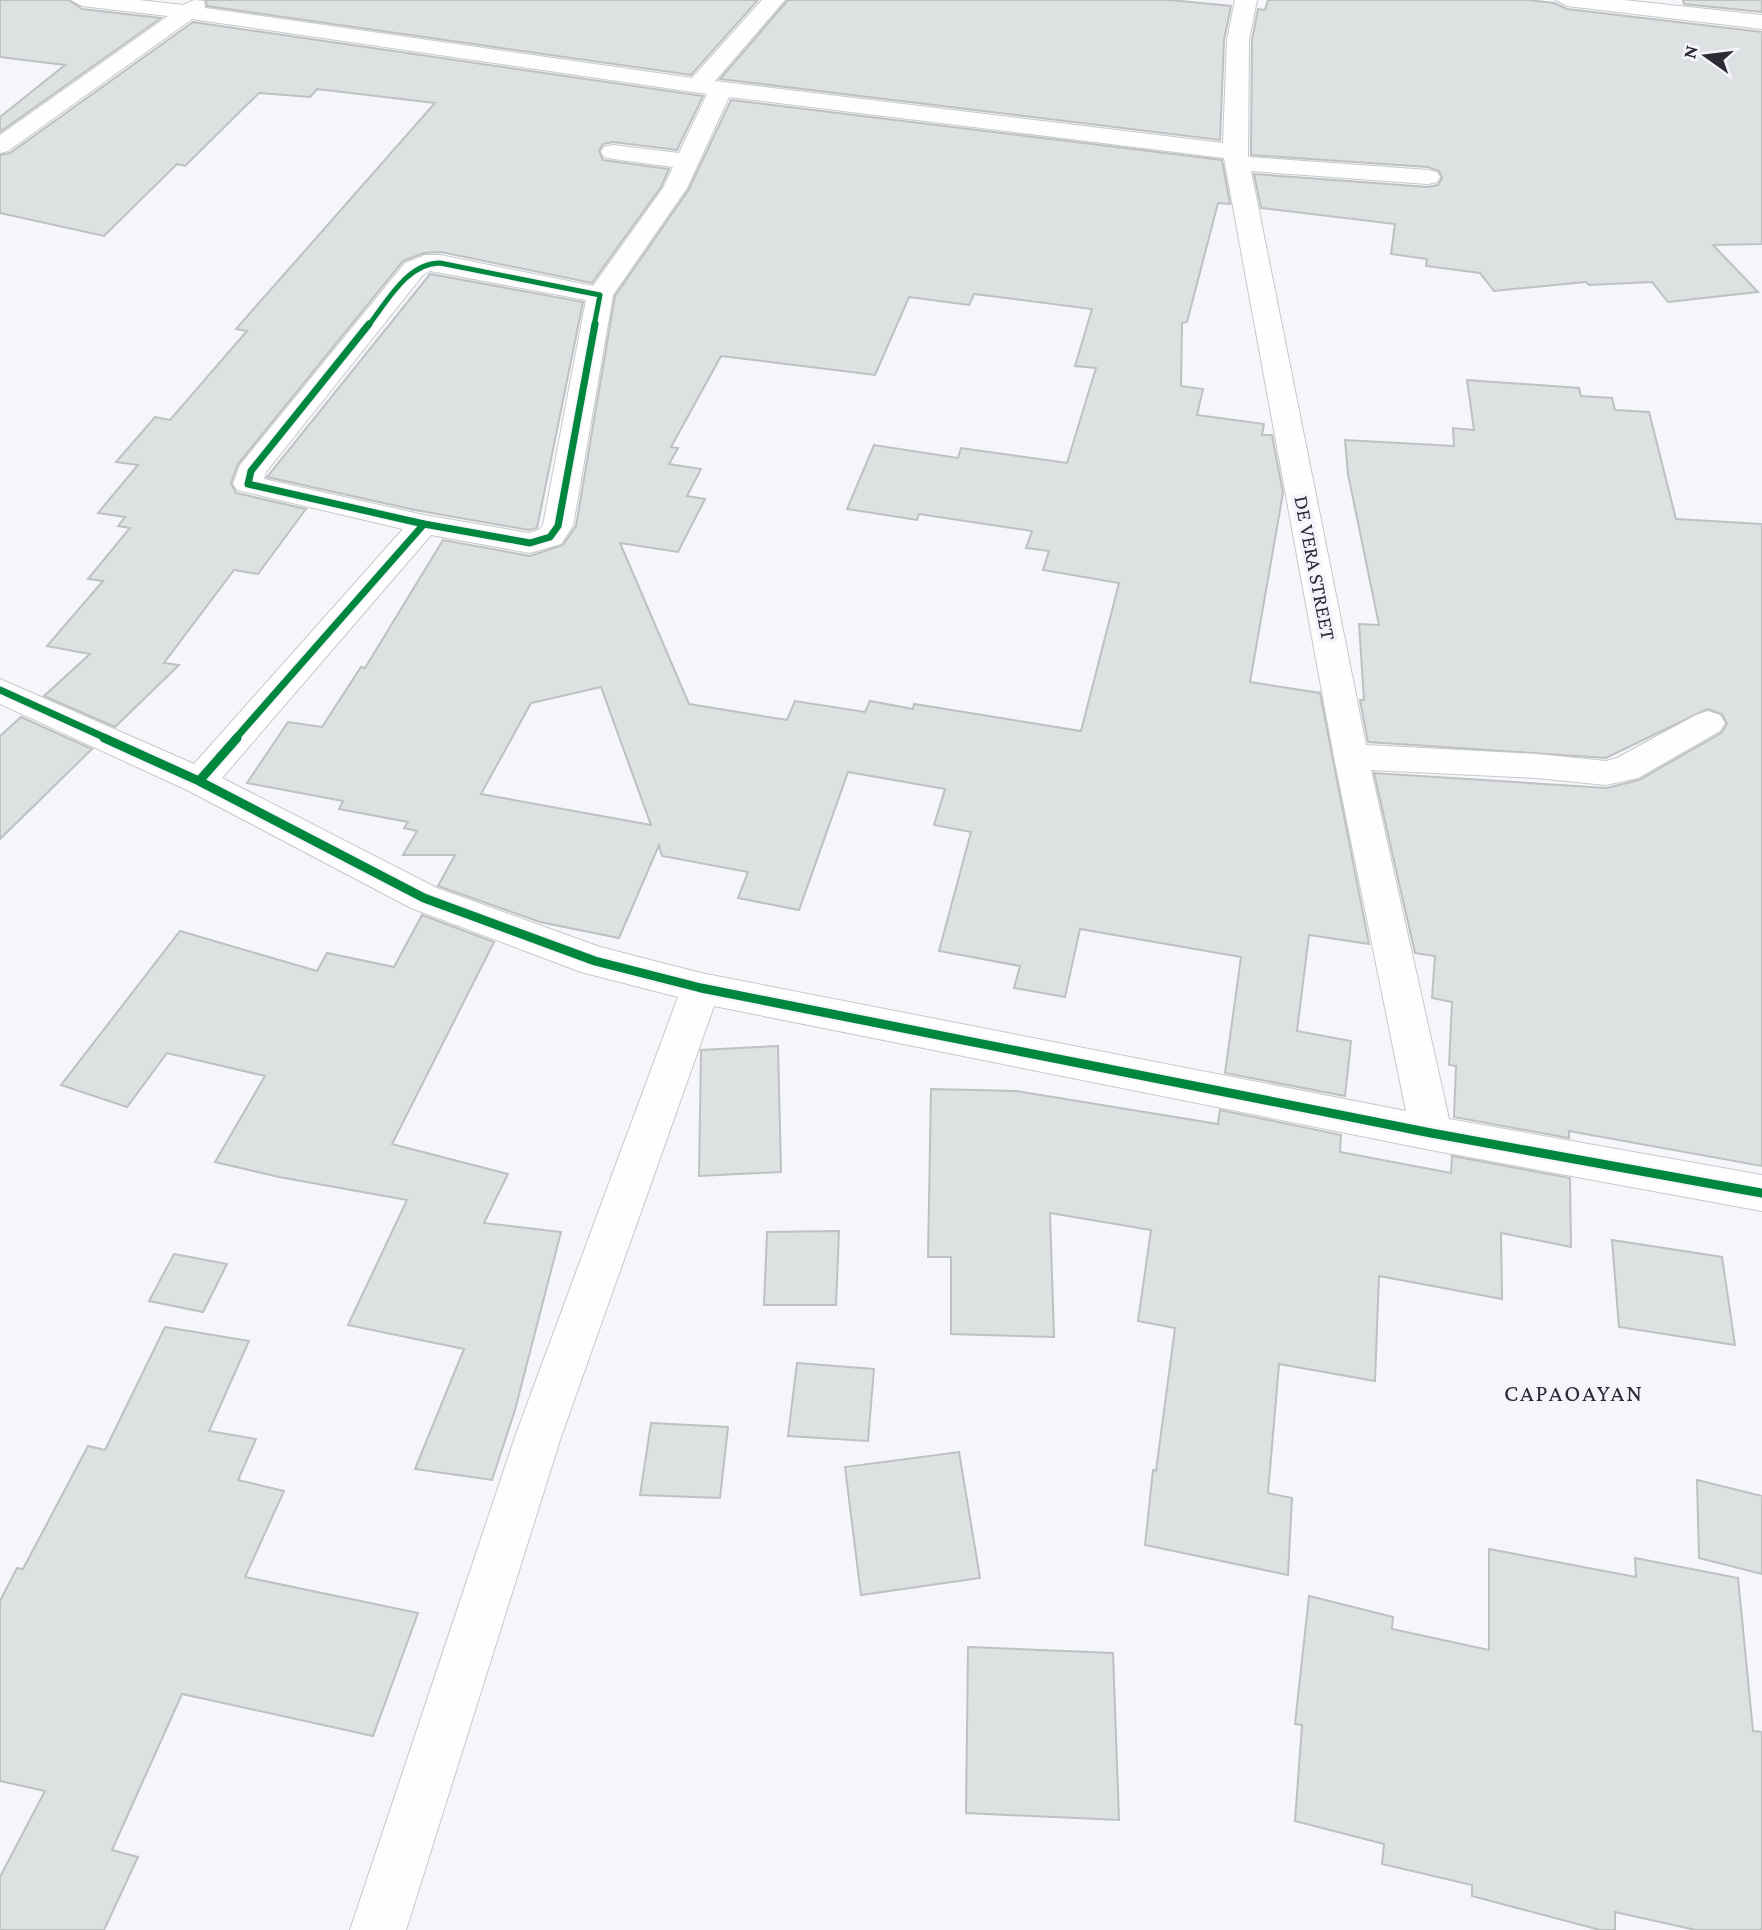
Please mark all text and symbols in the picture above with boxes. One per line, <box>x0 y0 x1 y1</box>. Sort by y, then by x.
north arrow <box>1671 21 1741 91</box>
text: N <box>1678 43 1702 61</box>
street label: DE VERA STREET <box>1289 494 1341 643</box>
district label: CAPAOAYAN <box>1504 1379 1644 1406</box>

